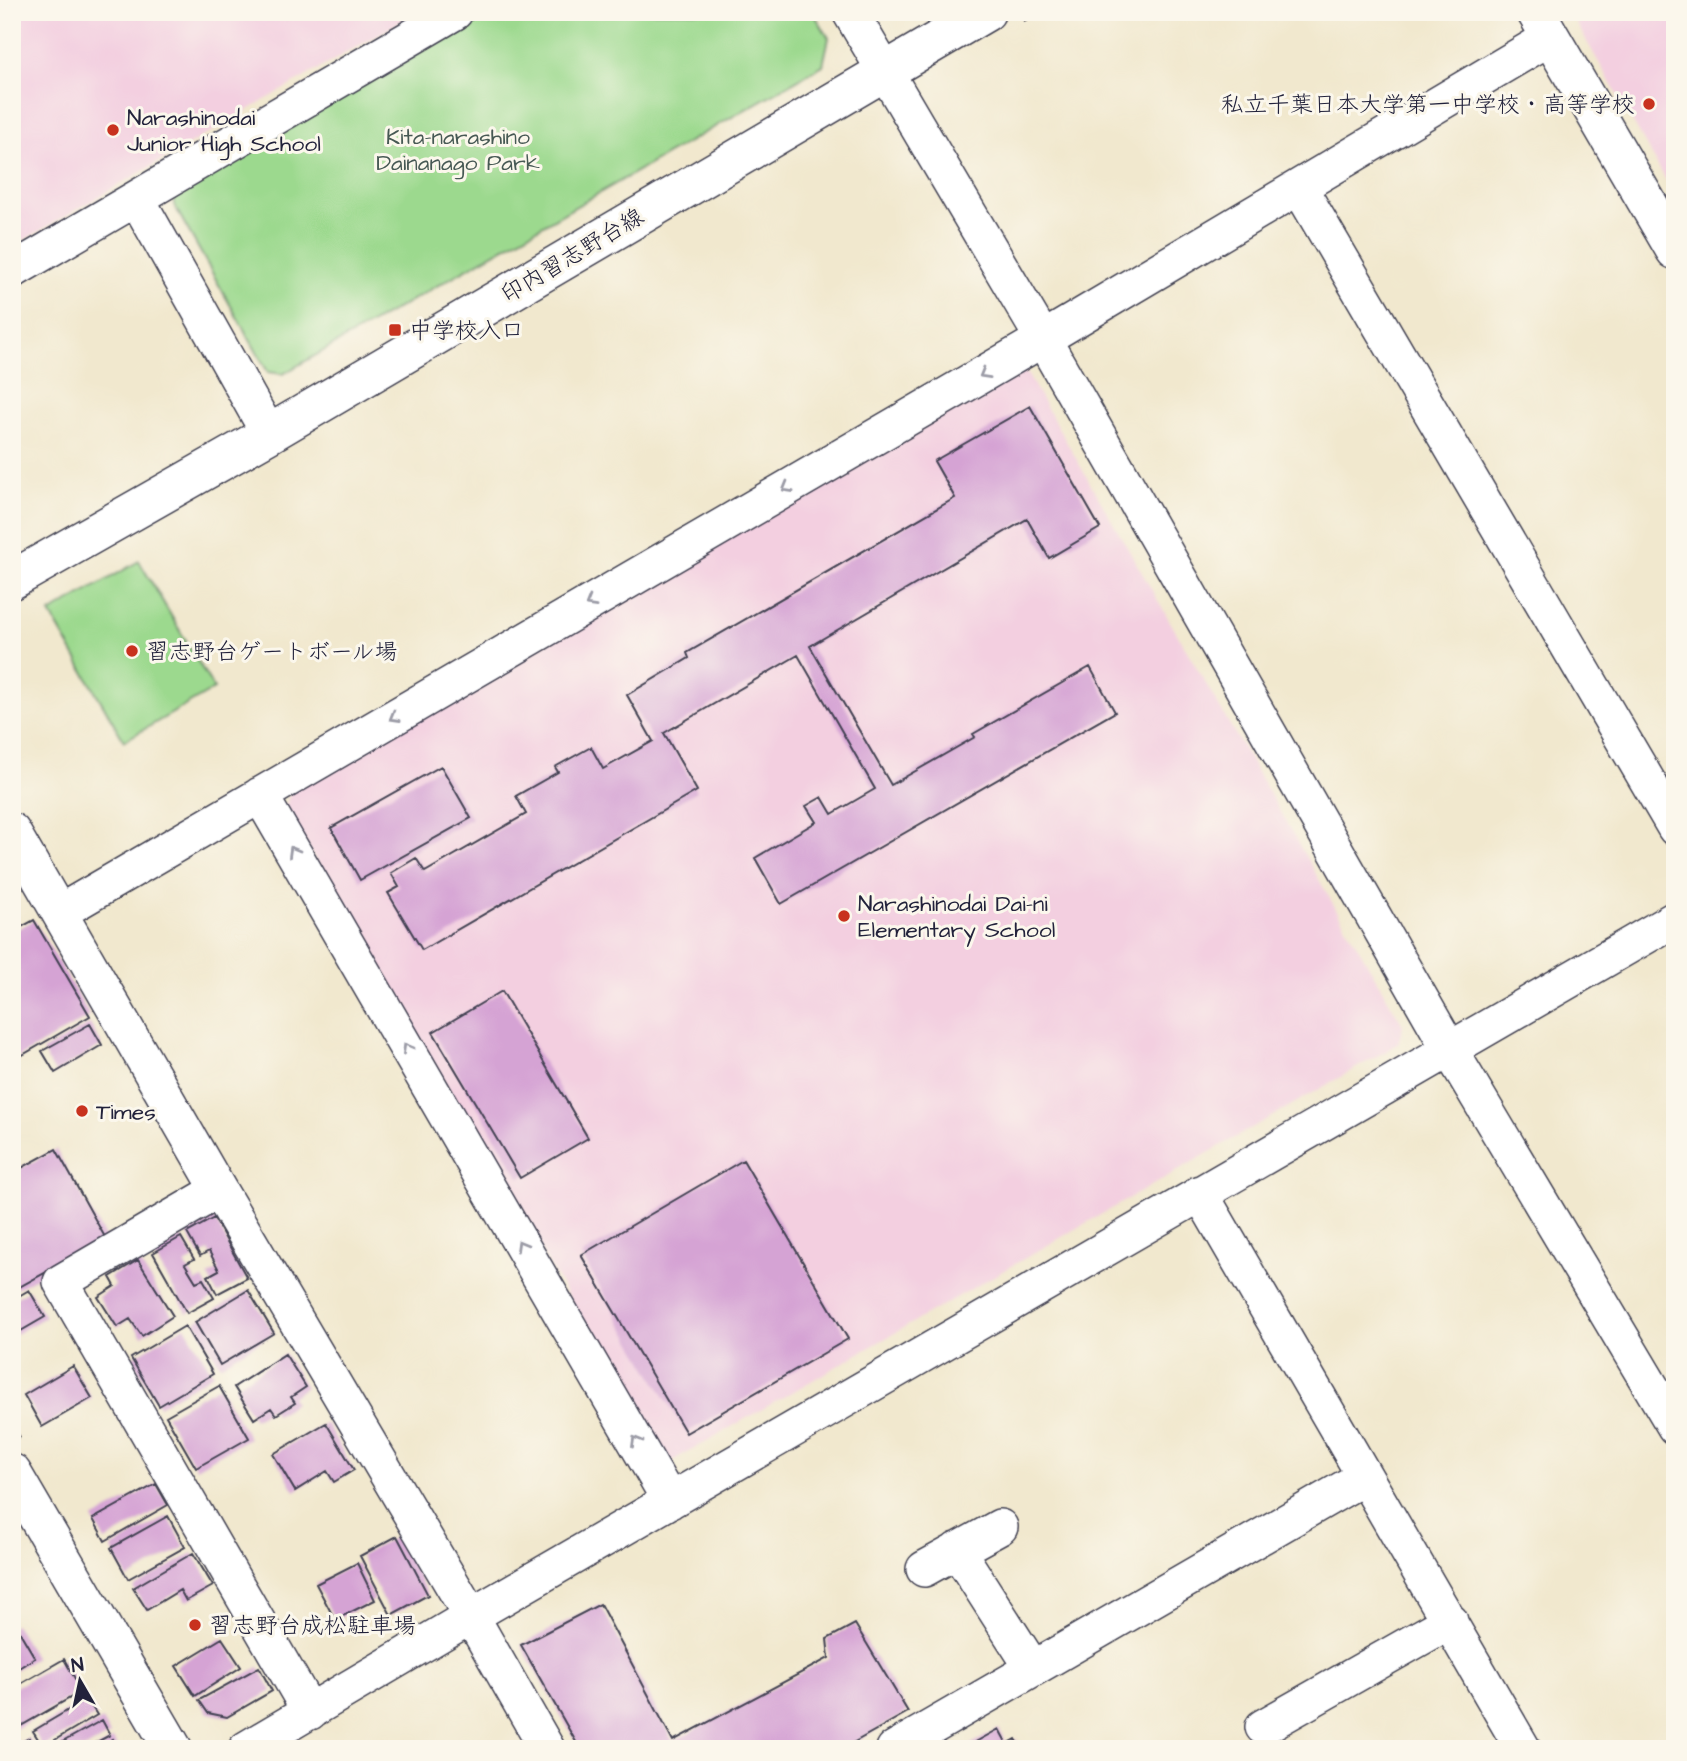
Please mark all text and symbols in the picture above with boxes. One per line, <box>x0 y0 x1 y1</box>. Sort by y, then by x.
place label: 私立千葉日本大学第一中学校・高等学校 <box>1221 89 1635 121</box>
marker: 私立千葉日本大学第一中学校・高等学校 <box>1641 96 1657 112</box>
place label: Narashinodai Junior High School <box>127 102 321 161</box>
park label: Kita-narashino Dainanago Park <box>376 121 540 180</box>
marker: Narashinodai Junior High School <box>105 122 121 138</box>
street label: 印内習志野台線 <box>495 201 650 311</box>
place label: 中学校入口 <box>409 315 524 347</box>
marker: 中学校入口 <box>387 322 403 338</box>
one-way arrow <box>978 365 991 378</box>
one-way arrow <box>782 480 794 493</box>
one-way arrow <box>585 594 598 607</box>
place label: 習志野台ゲートボール場 <box>146 636 398 668</box>
marker: 習志野台ゲートボール場 <box>124 643 140 659</box>
one-way arrow <box>388 709 401 722</box>
one-way arrow <box>288 846 301 859</box>
place label: Narashinodai Dai-ni Elementary School <box>858 888 1055 947</box>
marker: Narashinodai Dai-ni Elementary School <box>836 908 852 924</box>
one-way arrow <box>402 1043 415 1055</box>
place label: Times <box>96 1096 156 1128</box>
marker: Times <box>74 1103 90 1119</box>
one-way arrow <box>517 1239 530 1252</box>
one-way arrow <box>631 1436 644 1449</box>
place label: 習志野台成松駐車場 <box>209 1610 416 1642</box>
marker: 習志野台成松駐車場 <box>187 1617 203 1633</box>
north arrow <box>46 1646 116 1716</box>
text: N <box>70 1651 86 1680</box>

